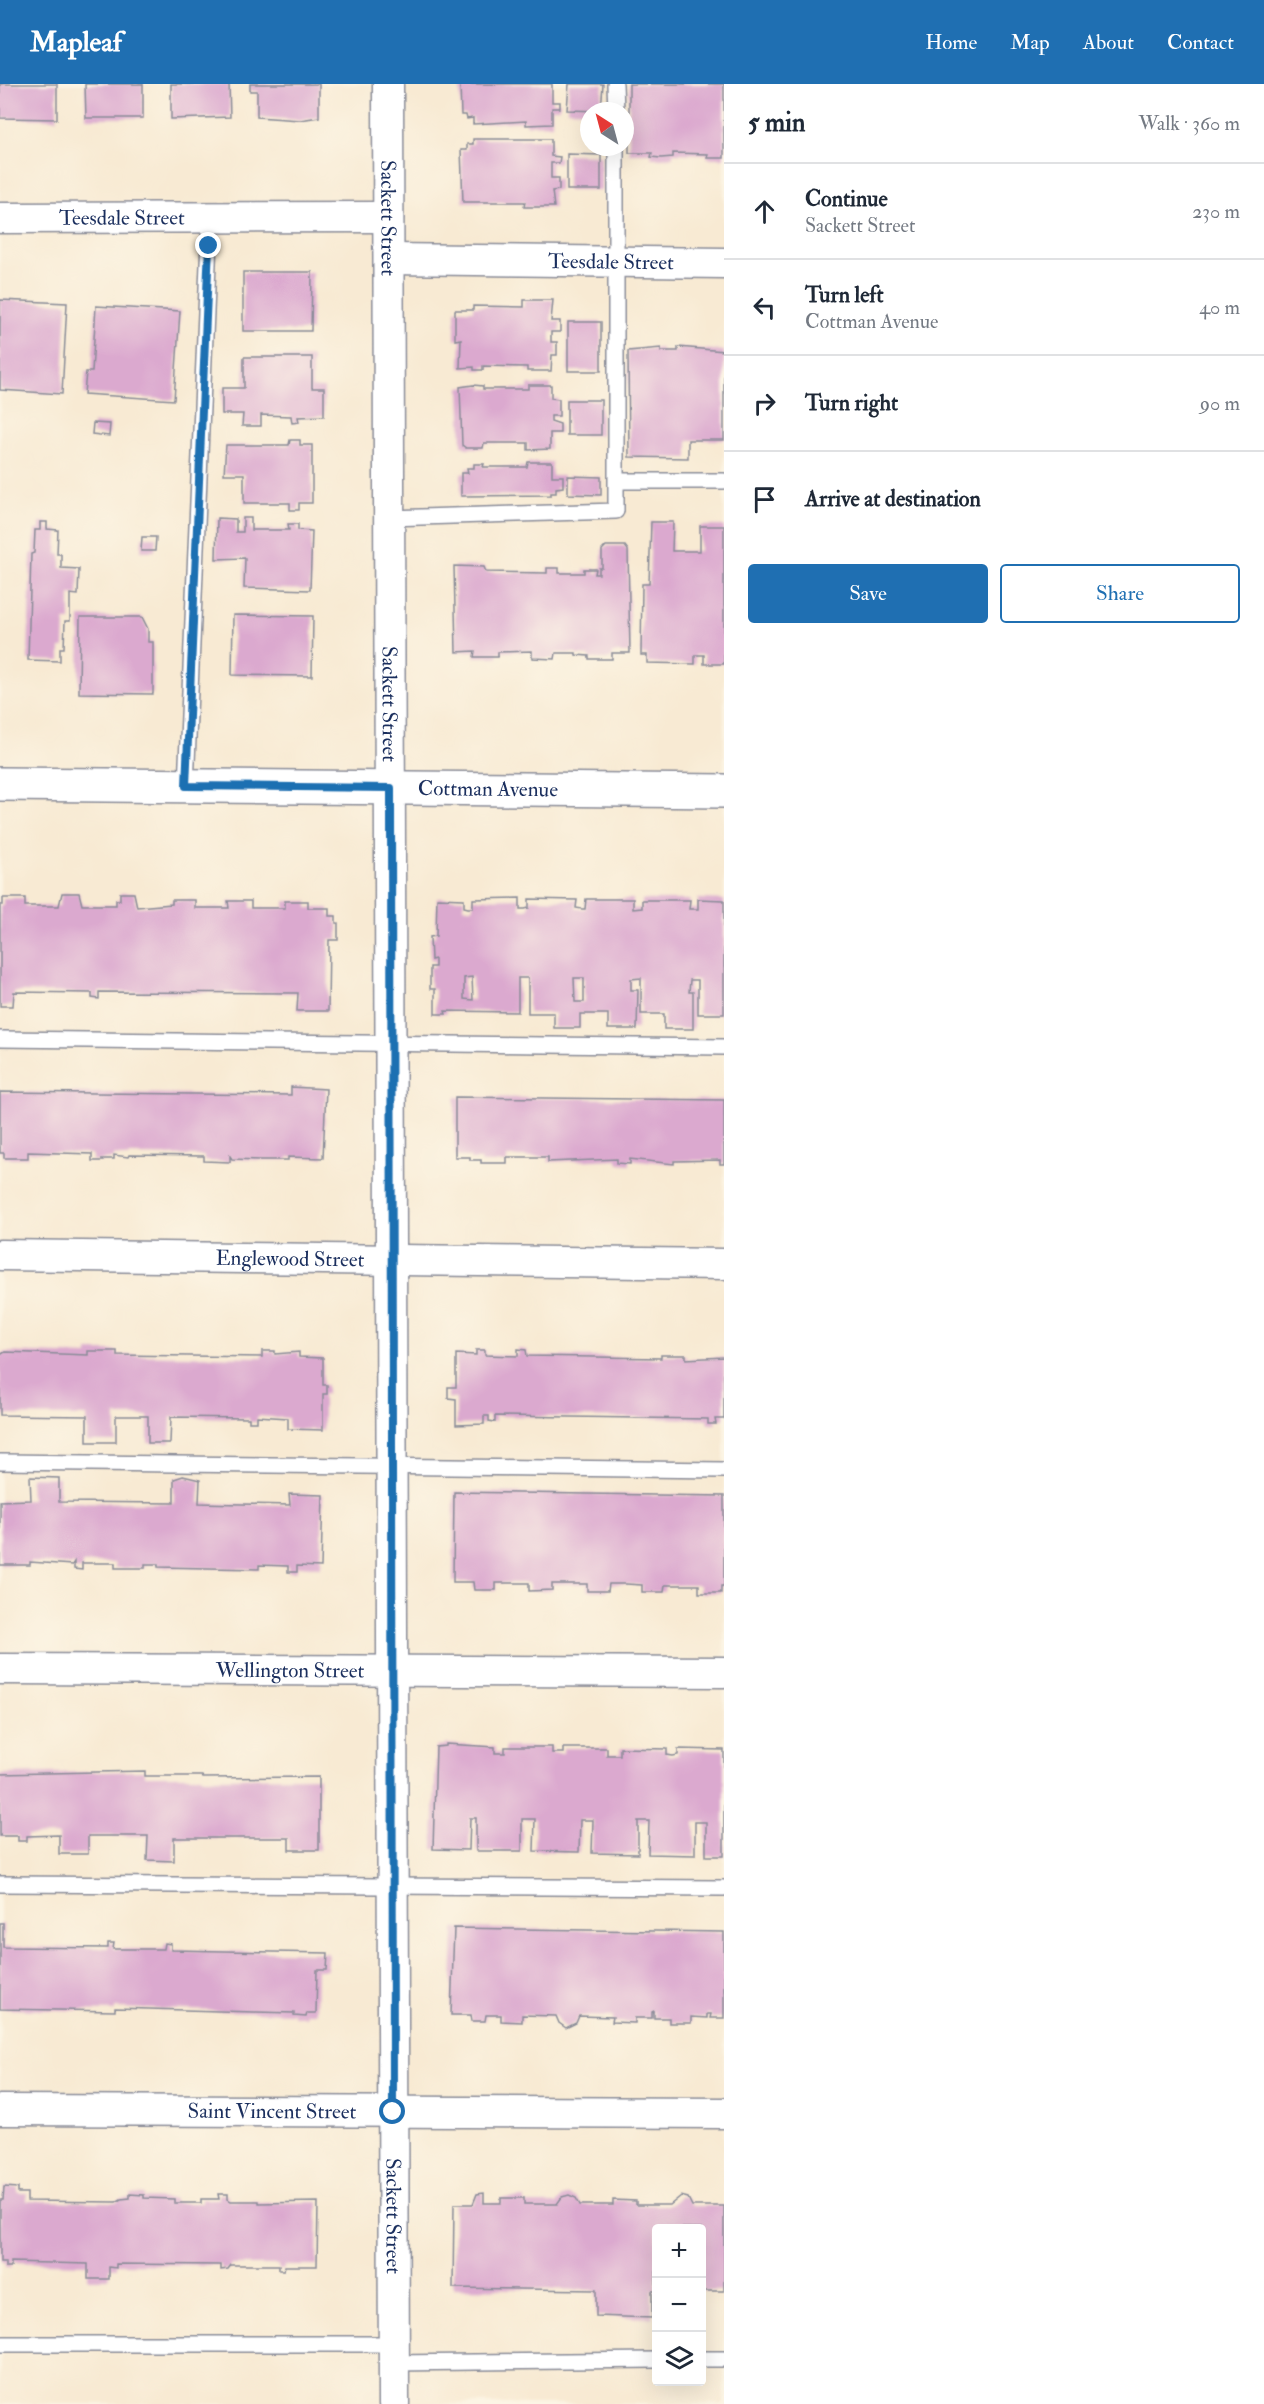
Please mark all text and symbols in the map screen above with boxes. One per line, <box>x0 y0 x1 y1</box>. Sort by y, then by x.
text: Mapleaf <box>30 25 122 60</box>
text: Home <box>925 29 977 56</box>
text: Map <box>1010 29 1050 56</box>
text: About <box>1083 29 1134 56</box>
text: Contact <box>1167 29 1234 56</box>
north arrow <box>580 102 634 156</box>
text: 5 min <box>748 107 805 139</box>
text: Walk · 360 m <box>1138 111 1240 136</box>
street label: Sackett Street <box>375 160 402 276</box>
text: Continue <box>805 185 888 213</box>
icon: ahead <box>748 195 781 228</box>
text: 230 m <box>1192 199 1240 224</box>
street label: Teesdale Street <box>59 204 185 231</box>
text: Sackett Street <box>805 213 915 238</box>
route end <box>195 232 221 258</box>
street label: Teesdale Street <box>548 247 674 276</box>
text: Turn left <box>805 281 884 309</box>
icon: left <box>748 291 781 324</box>
text: 40 m <box>1199 295 1240 320</box>
text: Cottman Avenue <box>805 309 938 334</box>
icon: right <box>748 387 781 420</box>
text: Turn right <box>805 389 898 417</box>
text: 90 m <box>1200 391 1240 416</box>
icon: arrive <box>748 483 781 516</box>
text: Arrive at destination <box>805 485 981 513</box>
button: Save <box>748 564 988 623</box>
button: Share <box>1000 564 1240 623</box>
street label: Sackett Street <box>376 646 403 762</box>
street label: Cottman Avenue <box>418 775 558 803</box>
street label: Englewood Street <box>215 1244 365 1273</box>
street label: Wellington Street <box>215 1656 365 1684</box>
street label: Saint Vincent Street <box>187 2097 357 2125</box>
route start <box>379 2098 405 2124</box>
street label: Sackett Street <box>380 2158 407 2274</box>
map controls <box>652 2224 706 2386</box>
button: + <box>652 2224 706 2278</box>
button: − <box>652 2278 706 2332</box>
button: layers <box>652 2332 706 2386</box>

